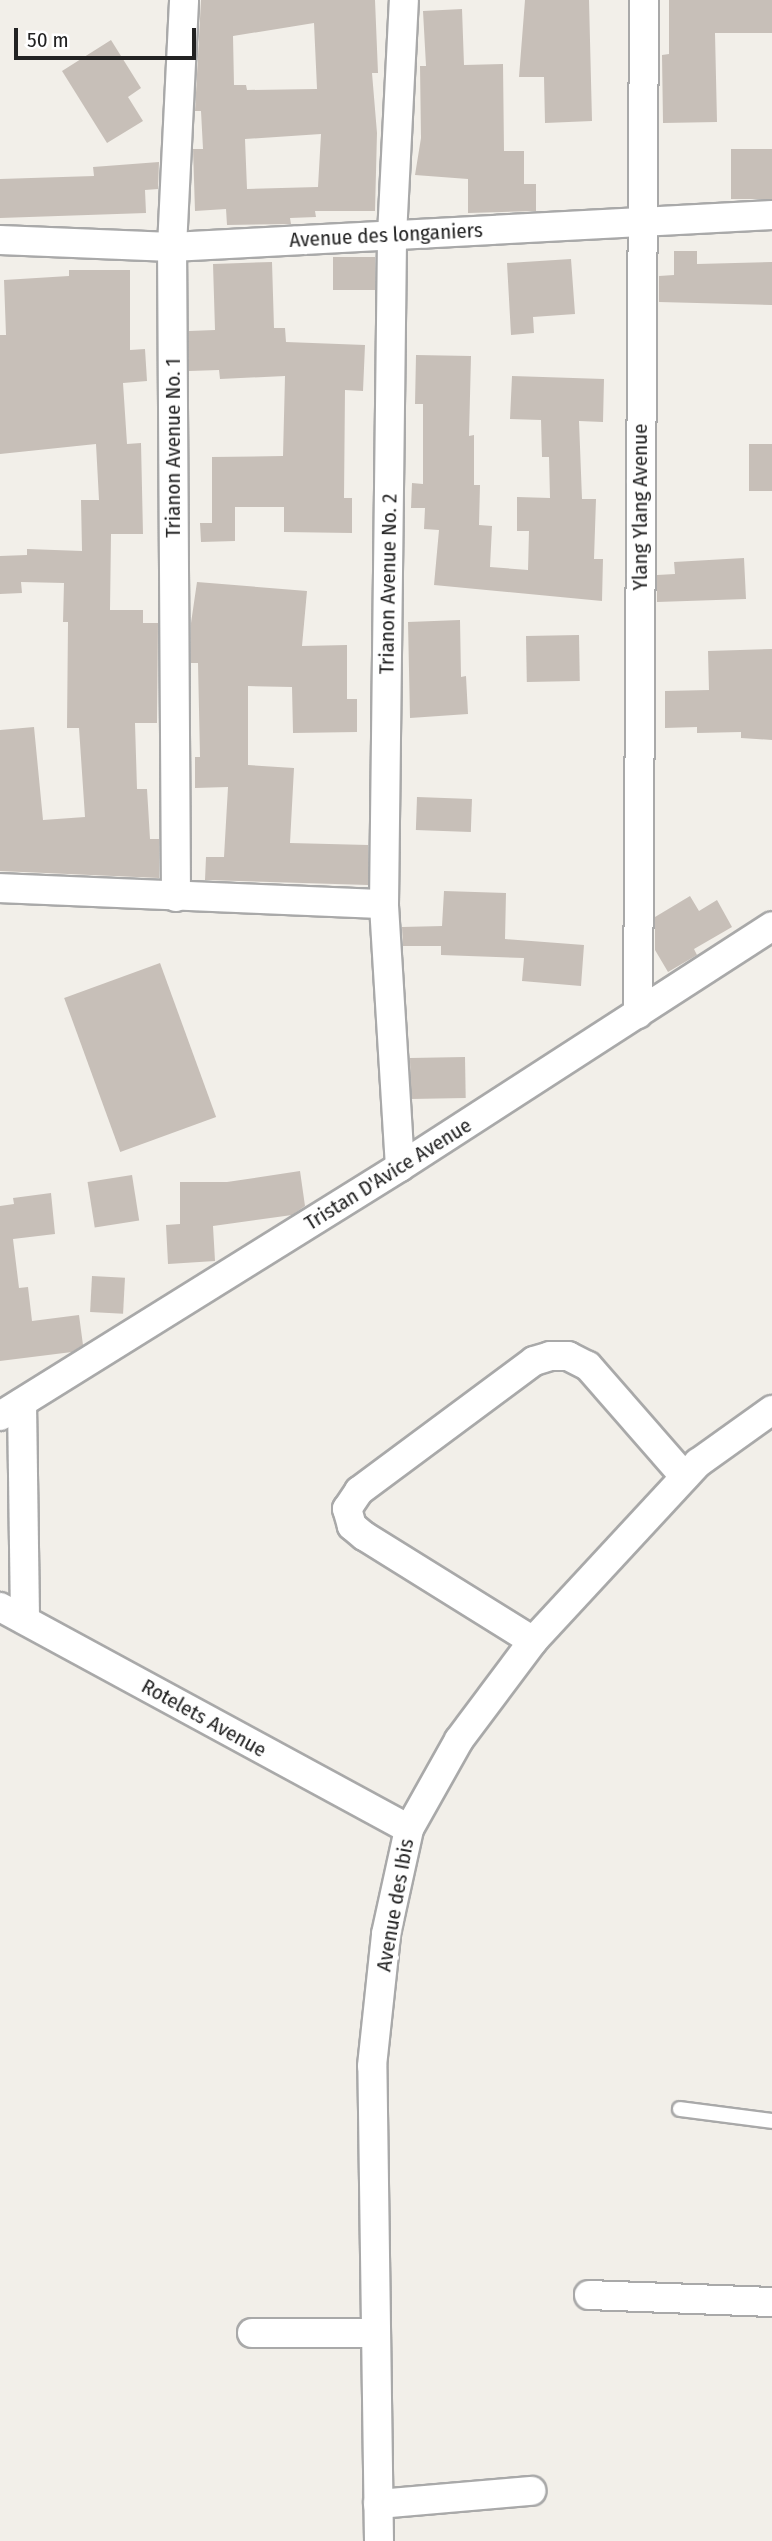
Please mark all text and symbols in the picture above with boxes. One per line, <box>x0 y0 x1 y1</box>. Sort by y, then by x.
scale bar <box>18 14 200 58</box>
text: 50 m <box>27 27 69 53</box>
street label: Avenue des longaniers <box>289 217 483 253</box>
street label: Trianon Avenue No. 1 <box>160 358 186 538</box>
street label: Ylang Ylang Avenue <box>627 424 653 590</box>
street label: Trianon Avenue No. 2 <box>374 494 402 674</box>
street label: Tristan D'Avice Avenue <box>300 1112 476 1236</box>
street label: Rotelets Avenue <box>137 1673 271 1763</box>
street label: Avenue des Ibis <box>371 1837 419 1973</box>

